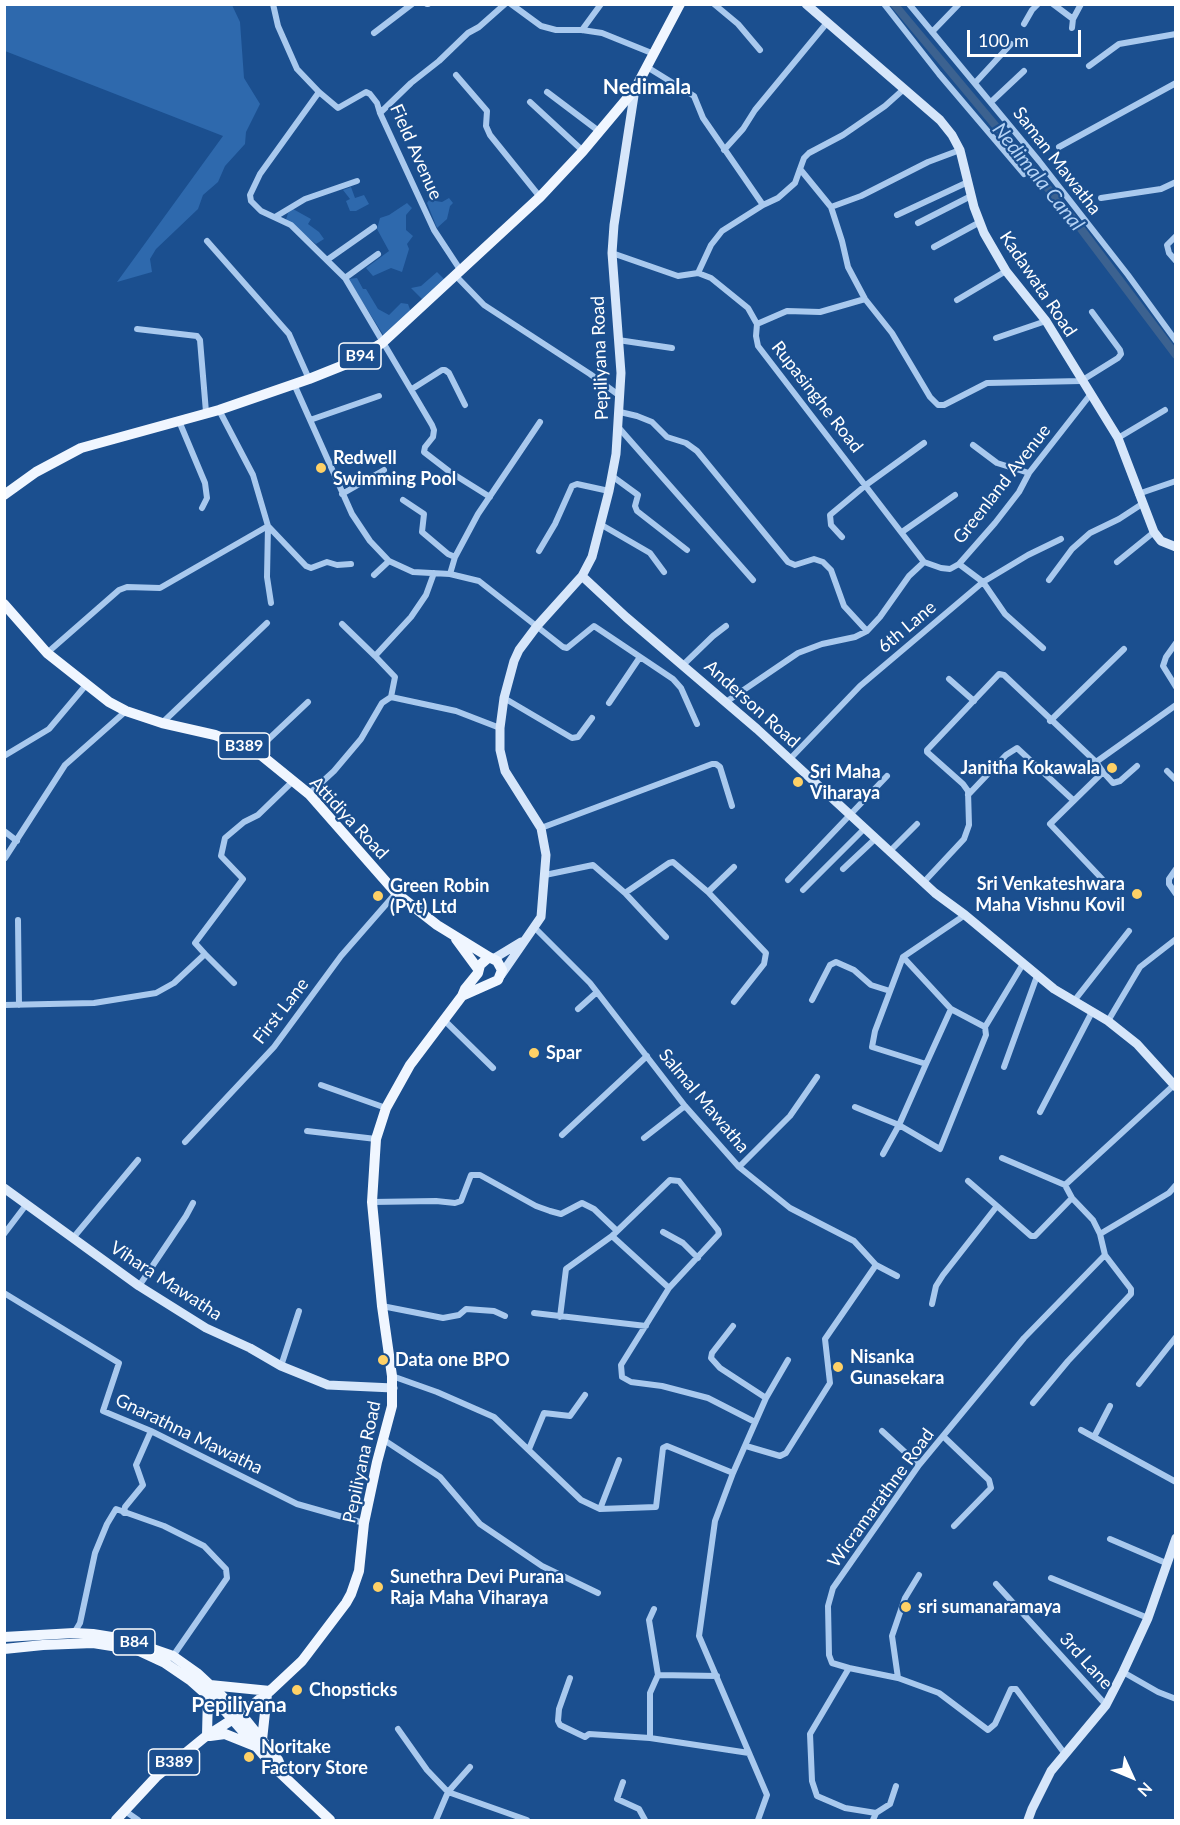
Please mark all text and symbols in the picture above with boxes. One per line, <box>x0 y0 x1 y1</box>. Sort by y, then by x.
scale bar <box>970 18 1084 56</box>
text: 100 m <box>978 29 1029 51</box>
district label: Nedimala <box>603 74 691 100</box>
street label: Field Avenue <box>385 101 447 203</box>
street label: Saman Mawatha <box>1008 103 1106 219</box>
water label: Nedimala Canal <box>987 118 1089 236</box>
street label: Kadawata Road <box>995 227 1081 341</box>
street label: Pepiliyana Road <box>587 295 613 421</box>
street label: Rupasinghe Road <box>767 337 867 457</box>
road number: B94 <box>339 343 381 369</box>
street label: Greenland Avenue <box>949 420 1055 548</box>
place label: Redwell Swimming Pool <box>333 447 456 490</box>
marker: Redwell Swimming Pool <box>314 461 328 475</box>
street label: 6th Lane <box>874 596 940 658</box>
street label: Anderson Road <box>700 656 804 752</box>
road number: B389 <box>218 733 270 759</box>
place label: Janitha Kokawala <box>961 757 1100 779</box>
place label: Sri Maha Viharaya <box>810 761 881 804</box>
marker: Janitha Kokawala <box>1105 761 1119 775</box>
street label: Attidiya Road <box>305 772 393 864</box>
marker: Sri Maha Viharaya <box>791 775 805 789</box>
place label: Sri Venkateshwara Maha Vishnu Kovil <box>975 873 1125 916</box>
place label: Green Robin (Pvt) Ltd <box>390 875 489 918</box>
marker: Sri Venkateshwara Maha Vishnu Kovil <box>1130 887 1144 901</box>
marker: Green Robin (Pvt) Ltd <box>371 889 385 903</box>
street label: First Lane <box>249 974 313 1048</box>
place label: Spar <box>546 1042 582 1064</box>
street label: Salmal Mawatha <box>654 1045 754 1157</box>
marker: Spar <box>527 1046 541 1060</box>
street label: Vihara Mawatha <box>106 1237 226 1325</box>
place label: Nisanka Gunasekara <box>850 1346 944 1388</box>
place label: Data one BPO <box>395 1349 510 1371</box>
marker: Data one BPO <box>376 1353 390 1367</box>
marker: Nisanka Gunasekara <box>831 1360 845 1374</box>
street label: Gnarathna Mawatha <box>112 1389 266 1479</box>
street label: Pepiliyana Road <box>339 1399 385 1525</box>
street label: Wicramarathne Road <box>823 1424 939 1572</box>
place label: Sunethra Devi Purana Raja Maha Viharaya <box>390 1566 564 1608</box>
marker: Sunethra Devi Purana Raja Maha Viharaya <box>371 1580 385 1594</box>
place label: sri sumanaramaya <box>918 1596 1061 1618</box>
marker: sri sumanaramaya <box>899 1600 913 1614</box>
street label: 3rd Lane <box>1055 1628 1117 1694</box>
road number: B84 <box>113 1629 155 1655</box>
place label: Chopsticks <box>309 1679 397 1701</box>
marker: Chopsticks <box>290 1683 304 1697</box>
district label: Pepiliyana <box>191 1692 287 1718</box>
place label: Noritake Factory Store <box>261 1736 368 1778</box>
north arrow <box>1102 1747 1162 1807</box>
road number: B389 <box>148 1749 200 1775</box>
marker: Noritake Factory Store <box>242 1750 256 1764</box>
text: N <box>1134 1779 1156 1801</box>

